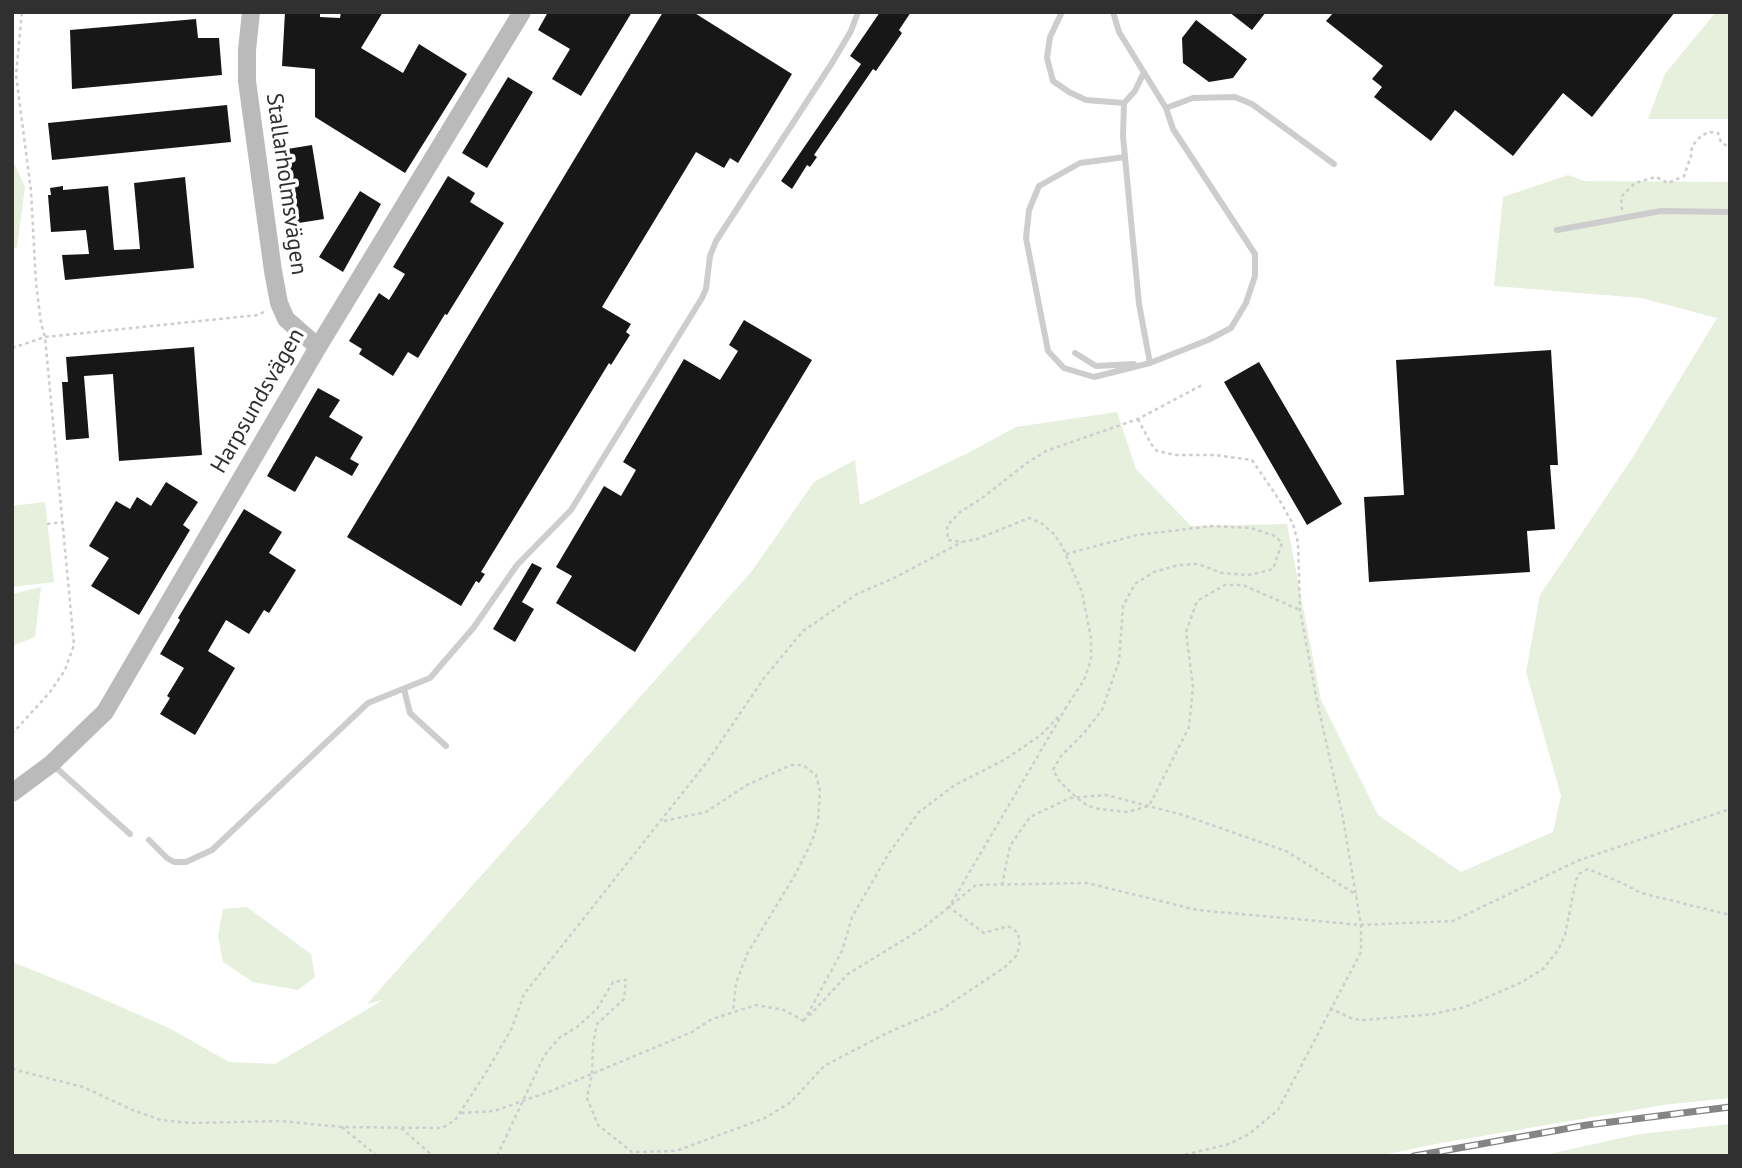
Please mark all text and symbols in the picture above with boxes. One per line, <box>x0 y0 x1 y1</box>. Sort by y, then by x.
street label: Stallarholmsvägen <box>260 91 312 277</box>
street label: Harpsundsvägen <box>205 324 311 478</box>

